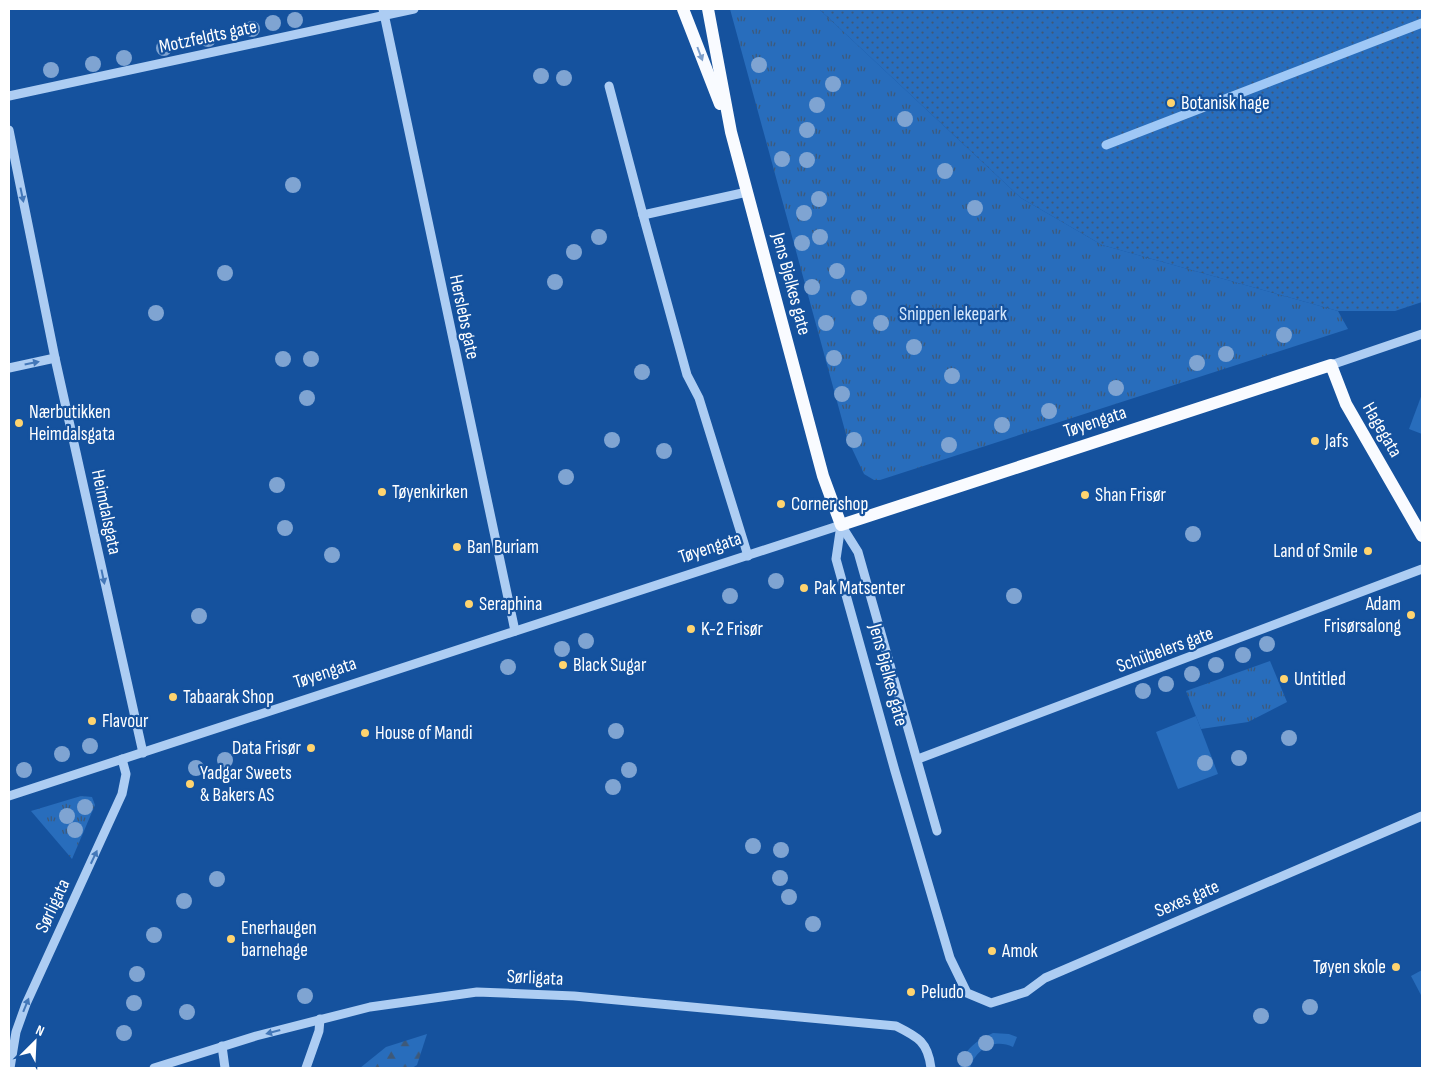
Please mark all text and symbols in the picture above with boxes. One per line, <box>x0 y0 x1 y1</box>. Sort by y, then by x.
street label: Motzfeldts gate <box>157 15 259 59</box>
one-way arrow <box>697 47 705 61</box>
place label: Botanisk hage <box>1181 92 1270 115</box>
marker: Botanisk hage <box>1165 97 1177 109</box>
one-way arrow <box>18 187 26 202</box>
street label: Jens Bjelkes gate <box>766 229 816 338</box>
street label: Herslebs gate <box>444 272 484 362</box>
park label: Snippen lekepark <box>899 303 1008 326</box>
one-way arrow <box>24 359 40 367</box>
street label: Hagegata <box>1357 398 1407 462</box>
place label: Nærbutikken Heimdalsgata <box>29 401 115 446</box>
street label: Tøyengata <box>1061 401 1129 443</box>
marker: Nærbutikken Heimdalsgata <box>13 417 25 429</box>
place label: Jafs <box>1324 430 1349 453</box>
marker: Jafs <box>1309 435 1321 447</box>
street label: Heimdalsgata <box>86 467 126 557</box>
place label: Tøyenkirken <box>392 481 468 504</box>
place label: Shan Frisør <box>1095 484 1167 507</box>
marker: Tøyenkirken <box>376 486 388 498</box>
marker: Shan Frisør <box>1079 489 1091 501</box>
place label: Corner shop <box>791 493 868 516</box>
marker: Corner shop <box>775 498 787 510</box>
street label: Tøyengata <box>676 527 744 569</box>
place label: Ban Buriam <box>467 536 539 559</box>
place label: Land of Smile <box>1273 540 1358 563</box>
marker: Ban Buriam <box>451 541 463 553</box>
marker: Land of Smile <box>1362 545 1374 557</box>
one-way arrow <box>99 569 107 584</box>
place label: Pak Matsenter <box>814 577 906 600</box>
marker: Pak Matsenter <box>798 582 810 594</box>
place label: Seraphina <box>479 593 542 616</box>
place label: Adam Frisørsalong <box>1324 593 1401 638</box>
marker: Seraphina <box>463 598 475 610</box>
marker: Adam Frisørsalong <box>1405 609 1417 621</box>
place label: K-2 Frisør <box>701 618 764 641</box>
street label: Jens Bjelkes gate <box>863 620 913 729</box>
street label: Schübelers gate <box>1113 622 1217 678</box>
marker: K-2 Frisør <box>685 623 697 635</box>
street label: Tøyengata <box>291 652 359 694</box>
place label: Black Sugar <box>573 654 647 677</box>
marker: Black Sugar <box>557 659 569 671</box>
place label: Untitled <box>1294 668 1346 691</box>
marker: Untitled <box>1278 673 1290 685</box>
place label: Tabaarak Shop <box>183 686 274 709</box>
marker: Tabaarak Shop <box>167 691 179 703</box>
place label: Flavour <box>102 710 149 733</box>
marker: Flavour <box>86 715 98 727</box>
place label: House of Mandi <box>375 722 473 745</box>
marker: House of Mandi <box>359 727 371 739</box>
place label: Data Frisør <box>232 737 302 760</box>
marker: Data Frisør <box>305 742 317 754</box>
place label: Yadgar Sweets & Bakers AS <box>200 762 292 807</box>
marker: Yadgar Sweets & Bakers AS <box>184 778 196 790</box>
one-way arrow <box>90 850 98 864</box>
street label: Sørligata <box>31 875 75 937</box>
street label: Sexes gate <box>1151 875 1223 923</box>
place label: Enerhaugen barnehage <box>241 917 317 962</box>
marker: Enerhaugen barnehage <box>225 933 237 945</box>
place label: Amok <box>1001 940 1039 963</box>
marker: Amok <box>986 945 998 957</box>
place label: Tøyen skole <box>1313 956 1386 979</box>
marker: Tøyen skole <box>1390 961 1402 973</box>
street label: Sørligata <box>506 965 564 991</box>
place label: Peludo <box>921 981 964 1004</box>
marker: Peludo <box>905 986 917 998</box>
one-way arrow <box>23 997 31 1012</box>
north arrow <box>10 1017 60 1067</box>
text: N <box>33 1021 47 1040</box>
one-way arrow <box>266 1028 281 1036</box>

